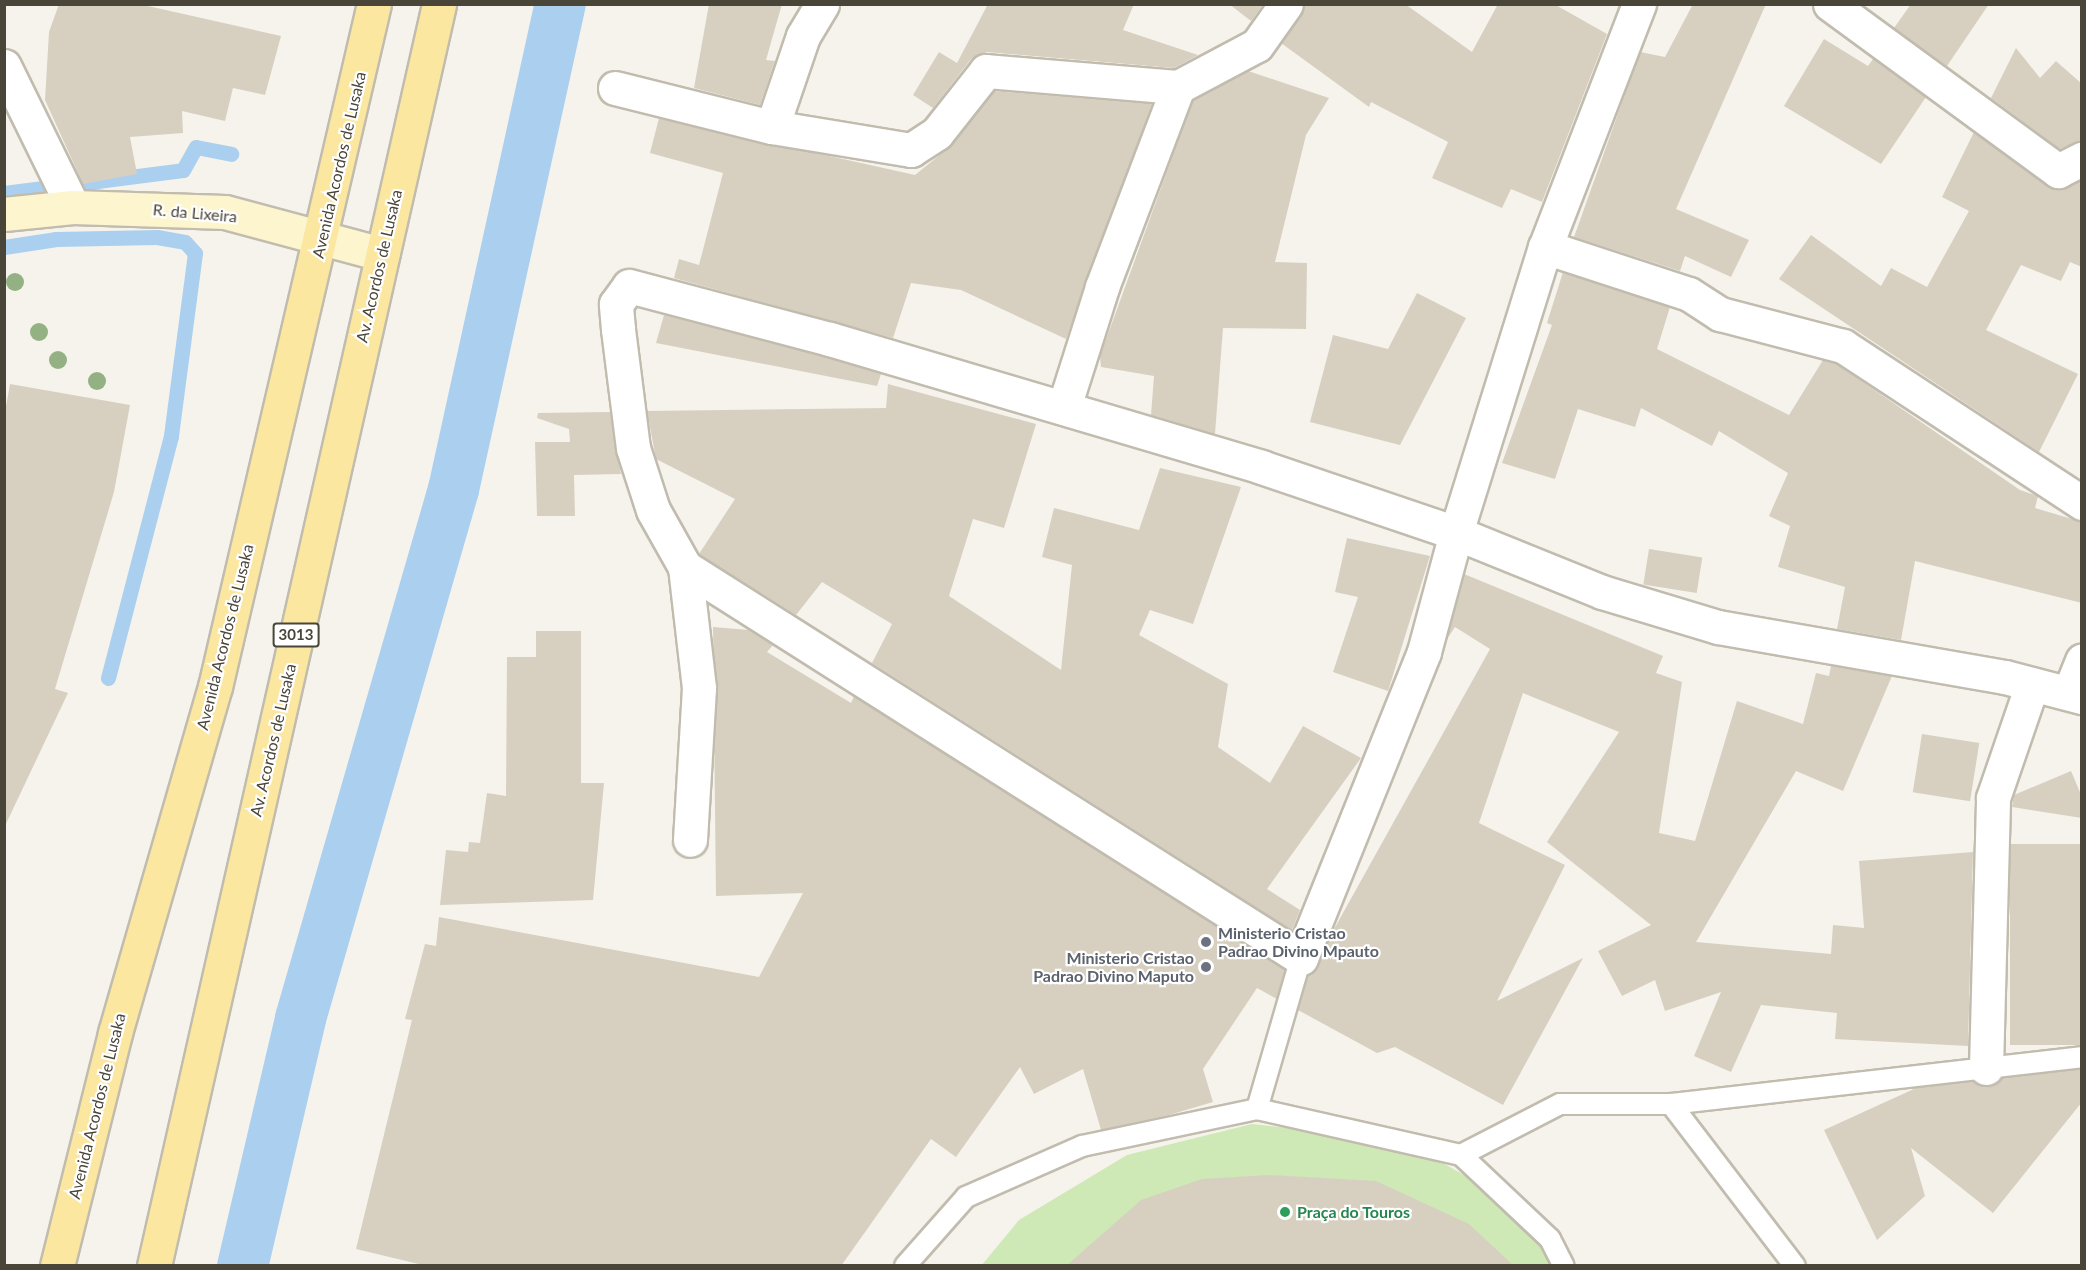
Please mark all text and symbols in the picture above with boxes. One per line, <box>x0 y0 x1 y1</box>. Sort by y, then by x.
street label: Avenida Acordos de Lusaka <box>308 70 370 260</box>
street label: Av. Acordos de Lusaka <box>352 188 406 344</box>
street label: R. da Lixeira <box>152 200 238 226</box>
street label: Avenida Acordos de Lusaka <box>193 542 257 732</box>
road number: 3013 <box>272 623 320 647</box>
street label: Av. Acordos de Lusaka <box>246 662 300 818</box>
place label: Ministerio Cristao Padrao Divino Mpauto <box>1218 923 1379 961</box>
marker: Ministerio Cristao Padrao Divino Mpauto <box>1199 935 1213 949</box>
place label: Ministerio Cristao Padrao Divino Maputo <box>1033 948 1194 986</box>
marker: Ministerio Cristao Padrao Divino Maputo <box>1199 960 1213 974</box>
street label: Avenida Acordos de Lusaka <box>65 1011 129 1201</box>
place label: Praça do Touros <box>1297 1202 1411 1222</box>
marker: Praça do Touros <box>1278 1205 1292 1219</box>

